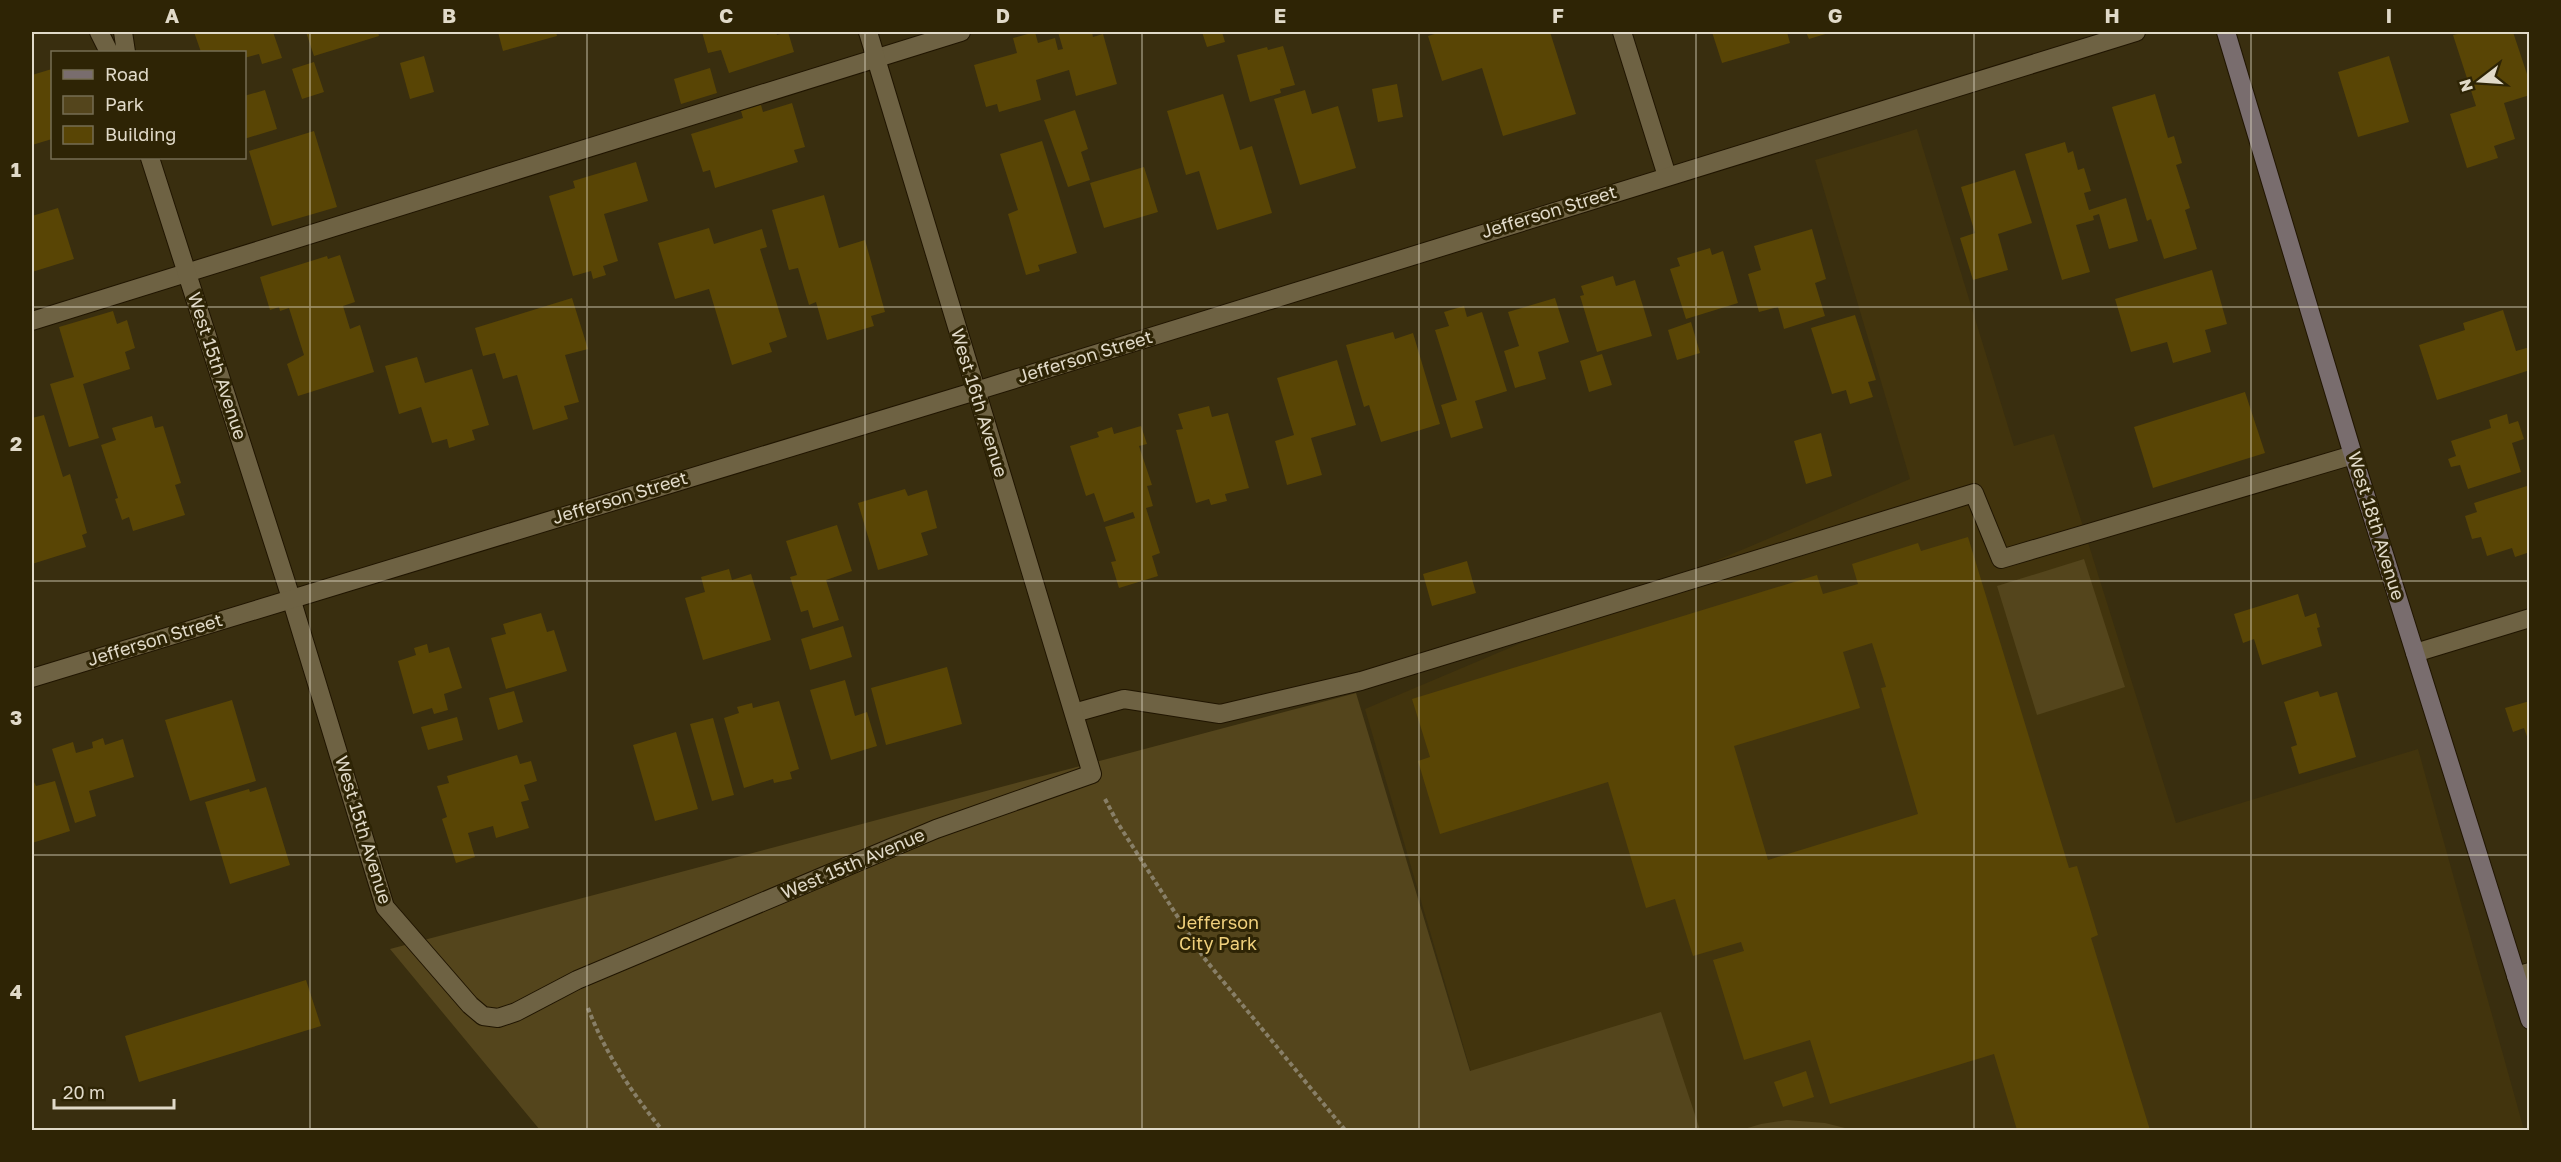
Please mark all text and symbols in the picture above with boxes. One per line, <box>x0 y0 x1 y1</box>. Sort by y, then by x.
text: A <box>165 3 179 27</box>
text: B <box>442 3 456 27</box>
text: C <box>719 3 733 27</box>
text: D <box>996 3 1010 27</box>
text: E <box>1274 3 1286 27</box>
text: F <box>1552 3 1564 27</box>
text: G <box>1828 3 1842 27</box>
text: H <box>2104 3 2120 27</box>
text: I <box>2386 3 2392 27</box>
legend <box>51 51 246 159</box>
north arrow <box>2450 51 2510 111</box>
text: Road <box>105 63 149 85</box>
text: N <box>2454 77 2477 94</box>
text: Park <box>105 93 144 115</box>
text: Building <box>105 123 176 145</box>
text: 1 <box>11 157 21 181</box>
street label: Jefferson Street <box>1479 180 1619 242</box>
street label: West 15th Avenue <box>184 289 252 442</box>
street label: Jefferson Street <box>1015 325 1155 387</box>
street label: West 16th Avenue <box>947 326 1013 480</box>
text: 2 <box>10 431 22 455</box>
street label: West 18th Avenue <box>2344 449 2410 603</box>
street label: Jefferson Street <box>550 466 690 528</box>
street label: Jefferson Street <box>85 608 225 670</box>
text: 3 <box>10 705 22 729</box>
street label: West 15th Avenue <box>331 753 397 906</box>
street label: West 15th Avenue <box>778 823 928 903</box>
park label: Jefferson City Park <box>1177 911 1259 954</box>
text: 4 <box>10 979 22 1003</box>
scale bar <box>54 1072 174 1110</box>
text: 20 m <box>63 1081 105 1103</box>

